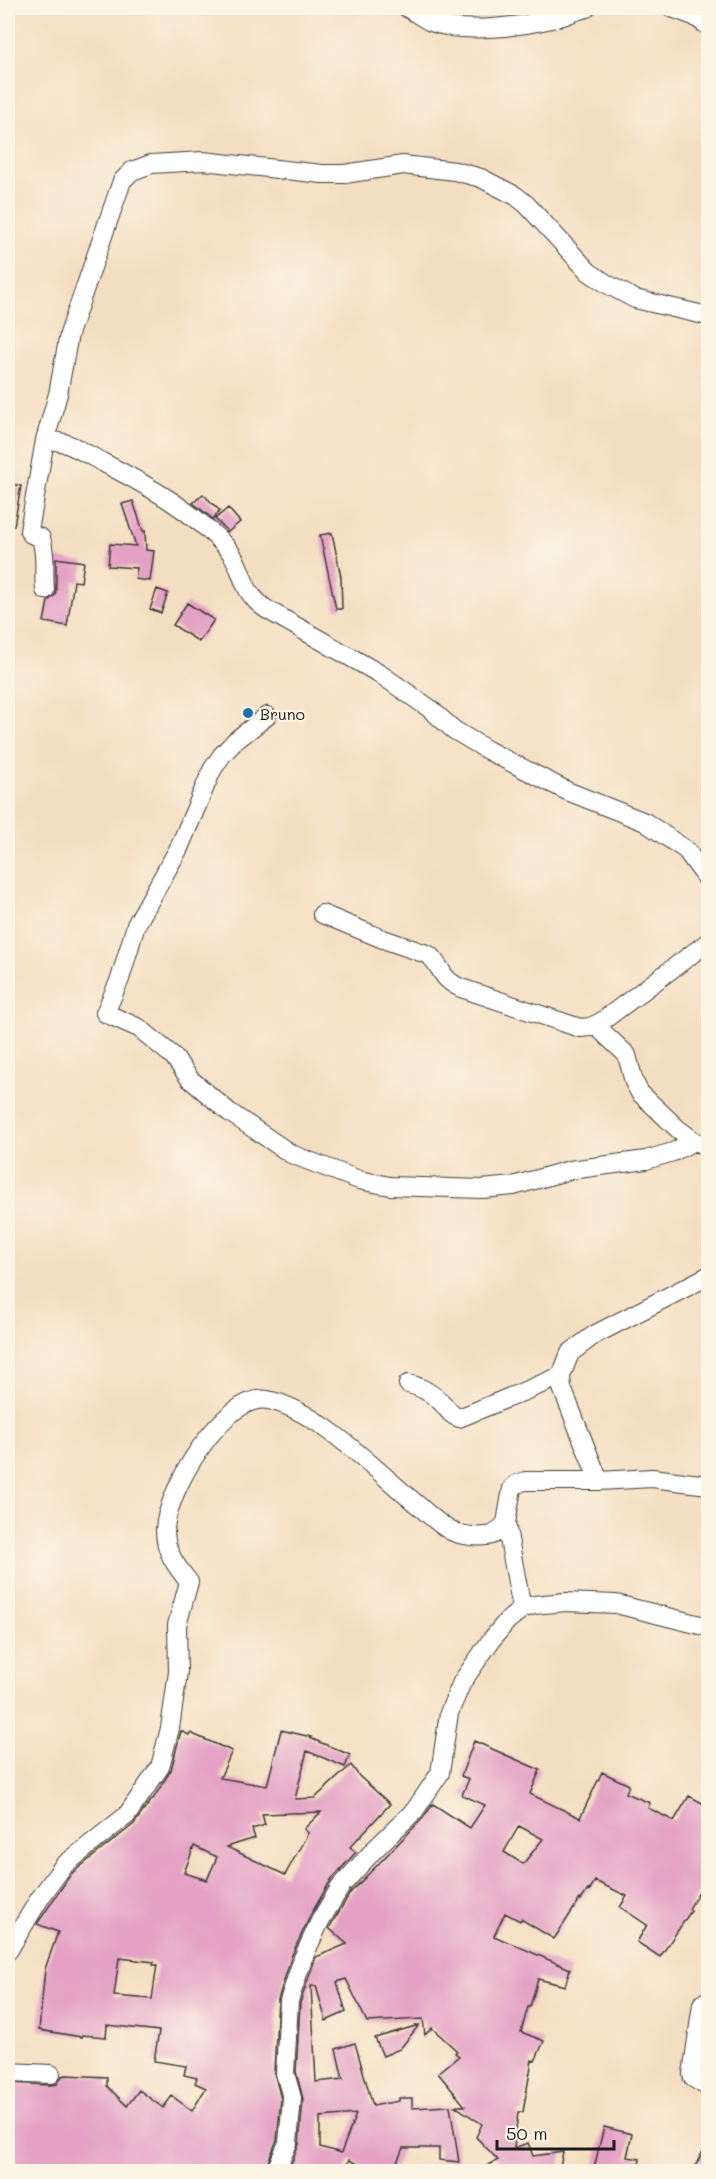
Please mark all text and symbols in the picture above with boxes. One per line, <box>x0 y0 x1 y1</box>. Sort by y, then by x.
place label: Bruno <box>260 703 305 724</box>
marker: Bruno <box>241 706 255 720</box>
scale bar <box>497 2113 614 2151</box>
text: 50 m <box>506 2121 548 2145</box>

